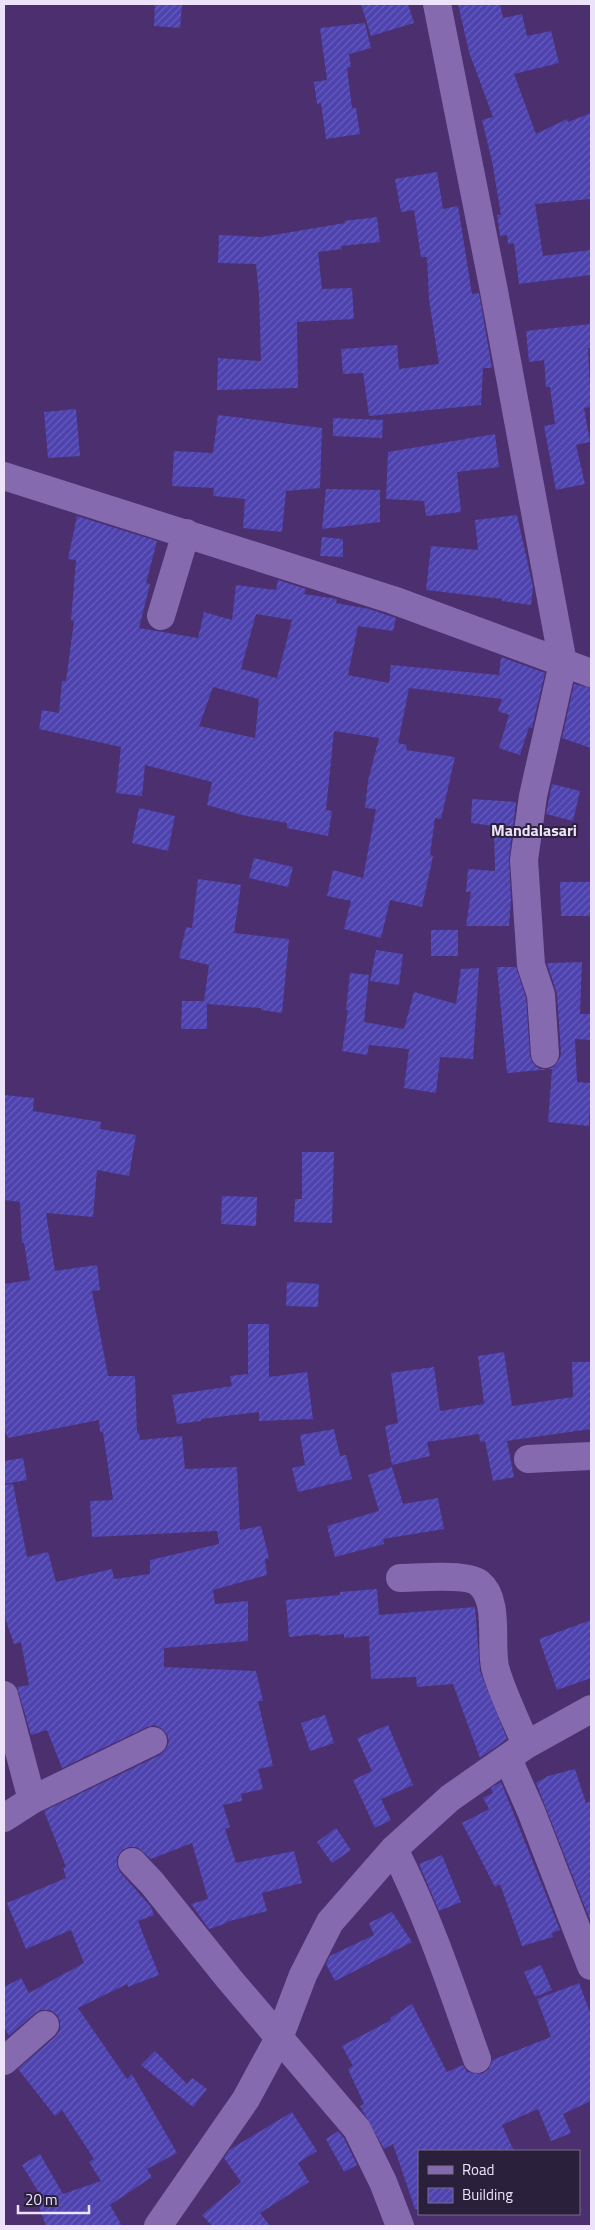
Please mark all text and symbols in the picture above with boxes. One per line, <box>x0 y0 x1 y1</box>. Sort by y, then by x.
district label: Mandalasari <box>491 818 577 842</box>
legend <box>418 2150 580 2215</box>
text: Road <box>462 2158 494 2181</box>
scale bar <box>18 2182 89 2214</box>
text: Building <box>462 2183 513 2206</box>
text: 20 m <box>25 2188 58 2211</box>

